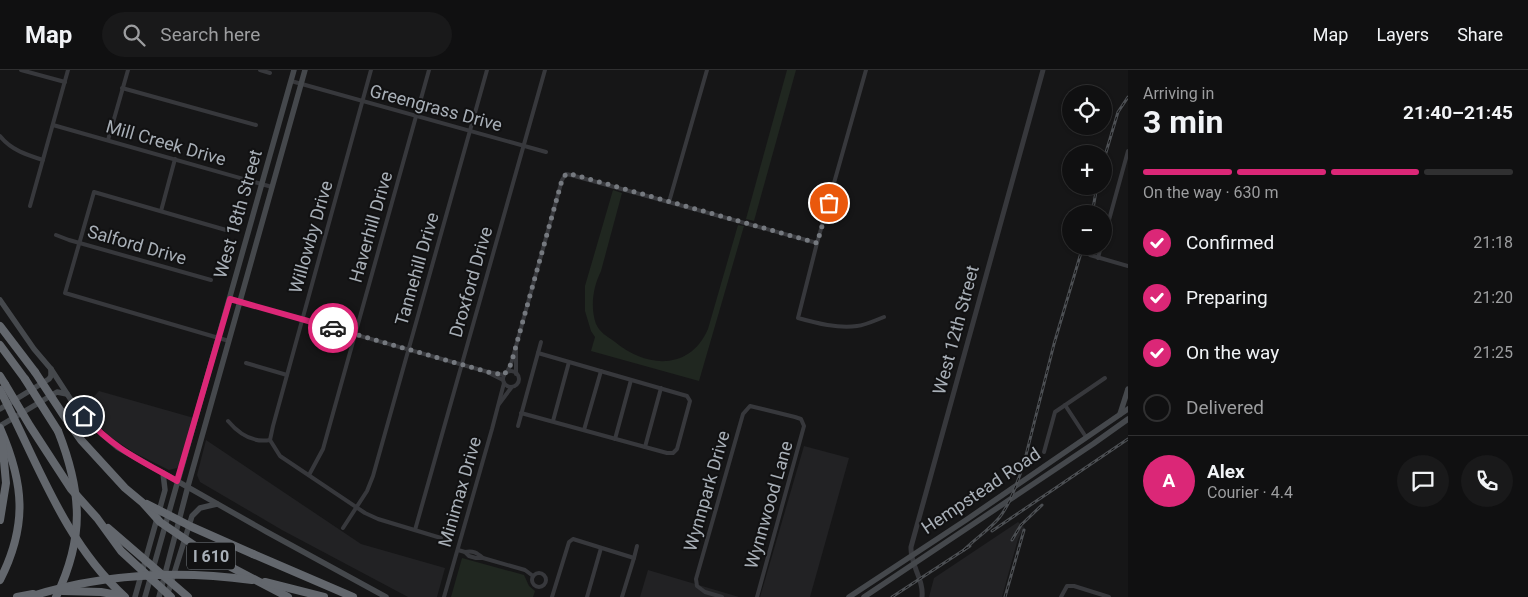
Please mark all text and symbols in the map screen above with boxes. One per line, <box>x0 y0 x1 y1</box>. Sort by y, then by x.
search box <box>102 12 452 57</box>
text: Map <box>25 21 72 49</box>
icon: search <box>120 21 148 49</box>
text: Search here <box>160 23 260 46</box>
text: Map <box>1313 24 1348 45</box>
text: Layers <box>1376 24 1429 45</box>
text: Share <box>1457 24 1503 45</box>
street label: Greengrass Drive <box>368 80 505 135</box>
text: Arriving in <box>1143 84 1214 103</box>
map controls <box>1062 85 1112 255</box>
button: locate <box>1062 85 1112 135</box>
text: 21:40–21:45 <box>1403 101 1513 124</box>
text: 3 min <box>1143 103 1223 141</box>
street label: Mill Creek Drive <box>104 115 229 170</box>
button: + <box>1062 145 1112 195</box>
street label: West 18th Street <box>209 147 266 281</box>
street label: Haverhill Drive <box>345 169 396 285</box>
street label: Willowby Drive <box>284 178 337 296</box>
pin <box>808 182 850 224</box>
text: On the way · 630 m <box>1143 183 1279 202</box>
icon: bag <box>815 189 843 217</box>
button: − <box>1062 205 1112 255</box>
street label: Tannehill Drive <box>390 210 443 328</box>
street label: Salford Drive <box>85 220 189 269</box>
street label: Droxford Drive <box>445 224 496 340</box>
icon: check <box>1143 229 1171 257</box>
text: Confirmed <box>1186 231 1274 254</box>
text: 21:18 <box>1473 233 1513 252</box>
street label: West 12th Street <box>928 263 983 397</box>
icon: check <box>1143 284 1171 312</box>
text: Preparing <box>1186 286 1268 309</box>
text: 21:20 <box>1473 288 1513 307</box>
courier <box>308 303 358 353</box>
icon: car <box>319 314 347 342</box>
icon: check <box>1143 339 1171 367</box>
text: On the way <box>1186 341 1279 364</box>
text: 21:25 <box>1473 343 1513 362</box>
pin <box>63 395 105 437</box>
text: Delivered <box>1186 396 1264 419</box>
icon: home <box>70 402 98 430</box>
street label: Wynnpark Drive <box>679 428 734 554</box>
street label: Minimax Drive <box>434 434 485 549</box>
street label: Wynnwood Lane <box>740 439 797 571</box>
street label: Hempstead Road <box>917 443 1044 538</box>
button: chat <box>1397 455 1449 507</box>
button: phone <box>1461 455 1513 507</box>
text: Alex <box>1207 460 1245 483</box>
text: A <box>1163 469 1175 492</box>
text: Courier · 4.4 <box>1207 483 1293 502</box>
road number: I 610 <box>187 542 235 570</box>

